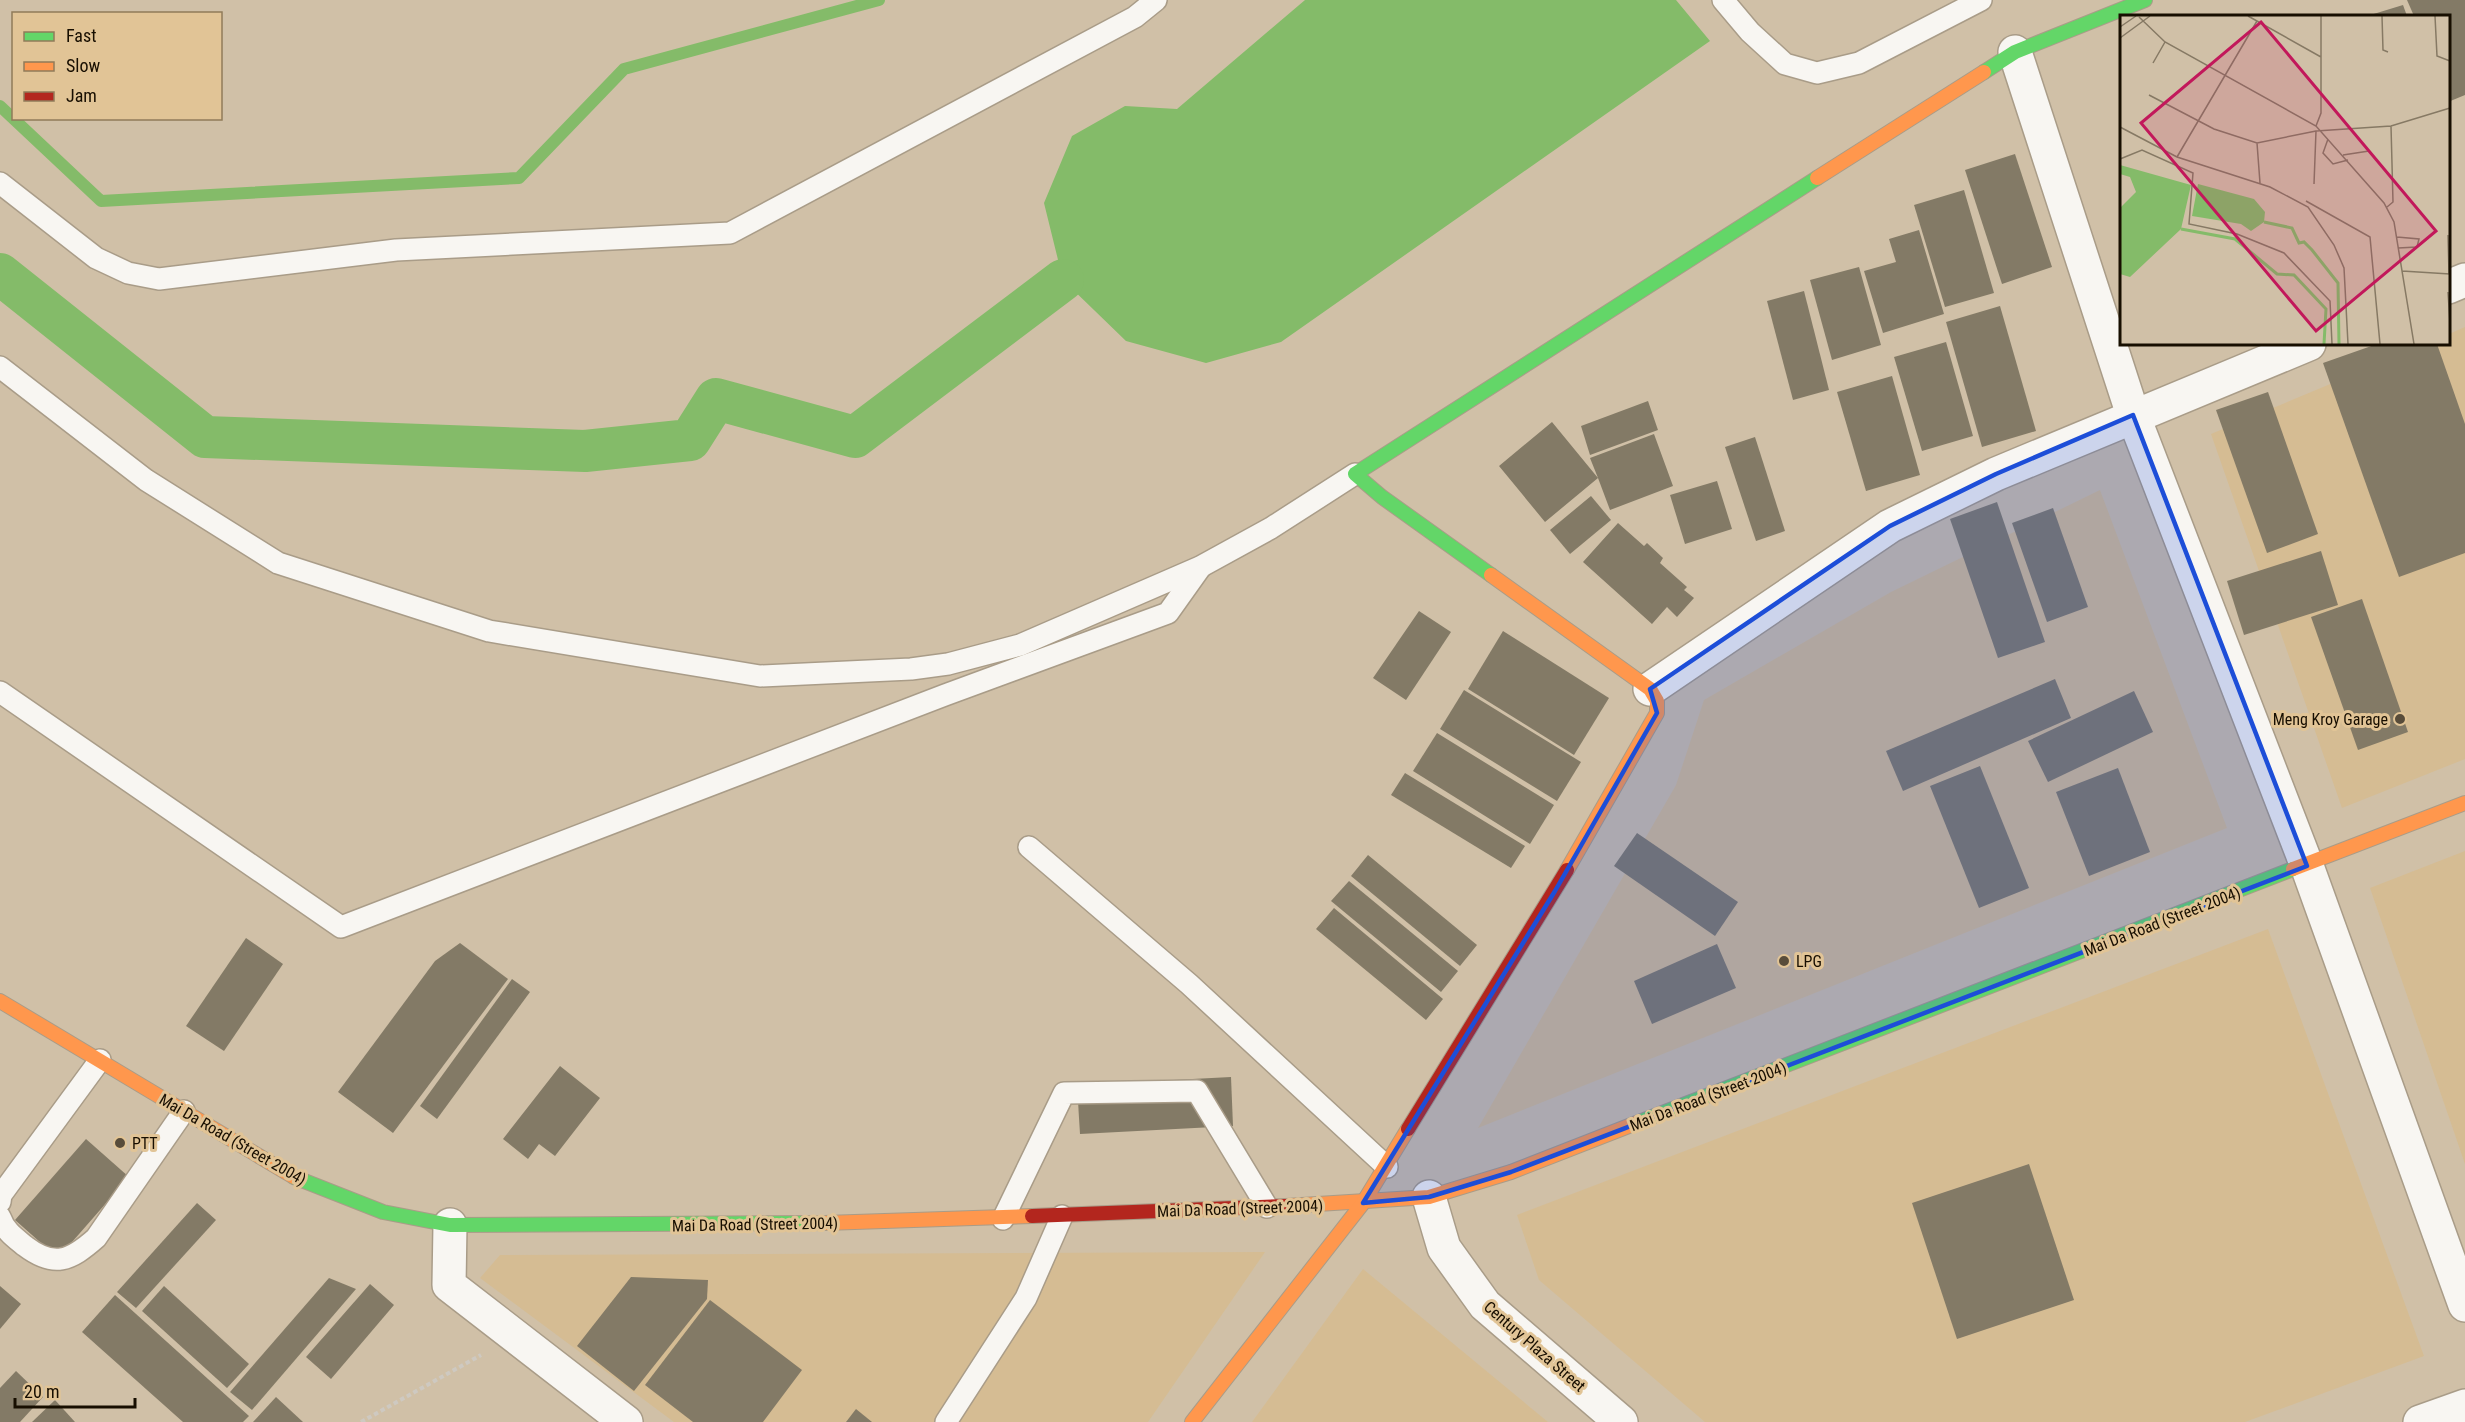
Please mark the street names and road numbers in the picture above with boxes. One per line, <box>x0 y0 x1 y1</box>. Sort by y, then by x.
street label: Mai Da Road (Street 2004) <box>2081 883 2243 960</box>
street label: Mai Da Road (Street 2004) <box>1627 1058 1789 1135</box>
street label: Mai Da Road (Street 2004) <box>156 1090 309 1189</box>
street label: Mai Da Road (Street 2004) <box>1157 1196 1323 1221</box>
street label: Mai Da Road (Street 2004) <box>672 1214 838 1235</box>
street label: Century Plaza Street <box>1480 1297 1589 1396</box>

